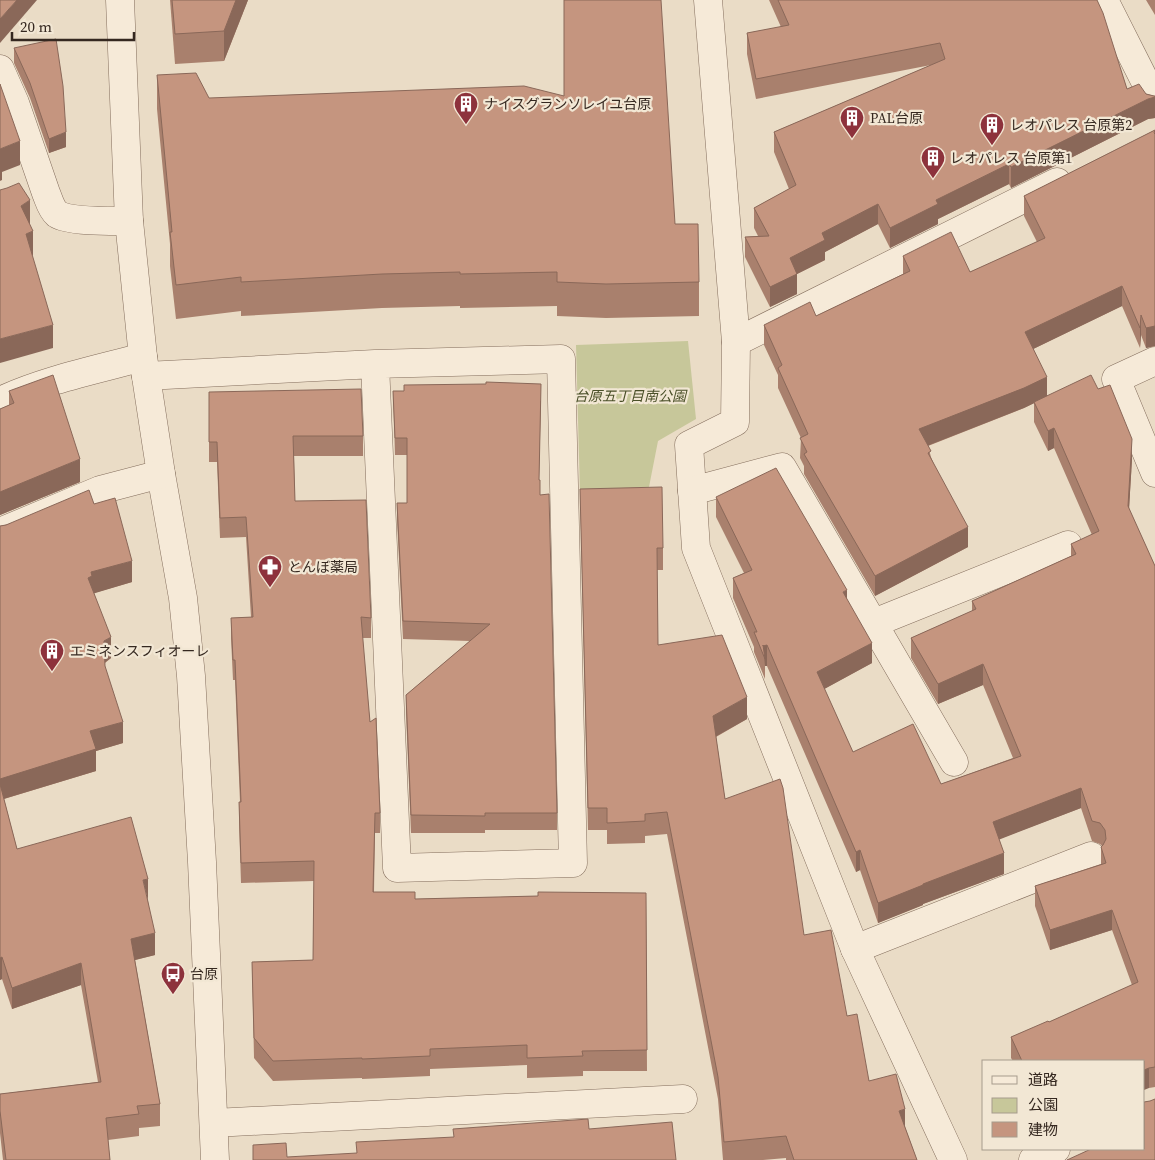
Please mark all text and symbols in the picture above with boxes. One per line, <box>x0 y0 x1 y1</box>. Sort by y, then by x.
scale bar <box>12 10 135 42</box>
text: 20 m <box>20 16 52 37</box>
building icon: ナイスグランソレイユ台原 <box>453 91 479 125</box>
place label: ナイスグランソレイユ台原 <box>484 94 651 114</box>
building icon: PAL台原 <box>839 105 865 139</box>
place label: PAL台原 <box>870 108 923 128</box>
building icon: レオパレス 台原第2 <box>979 112 1005 146</box>
place label: レオパレス 台原第2 <box>1010 115 1132 135</box>
building icon: レオパレス 台原第1 <box>920 145 946 179</box>
place label: レオパレス 台原第1 <box>950 148 1072 168</box>
park label: 台原五丁目南公園 <box>574 386 688 406</box>
pharmacy icon: とんぼ薬局 <box>257 554 283 588</box>
place label: とんぼ薬局 <box>288 557 358 577</box>
building icon: エミネンスフィオーレ <box>39 638 65 672</box>
place label: エミネンスフィオーレ <box>70 641 209 661</box>
bus stop icon: 台原 <box>160 961 186 995</box>
place label: 台原 <box>190 964 218 984</box>
legend <box>982 1060 1145 1150</box>
text: 道路 <box>1028 1069 1058 1090</box>
text: 公園 <box>1028 1094 1058 1115</box>
text: 建物 <box>1028 1119 1058 1140</box>

